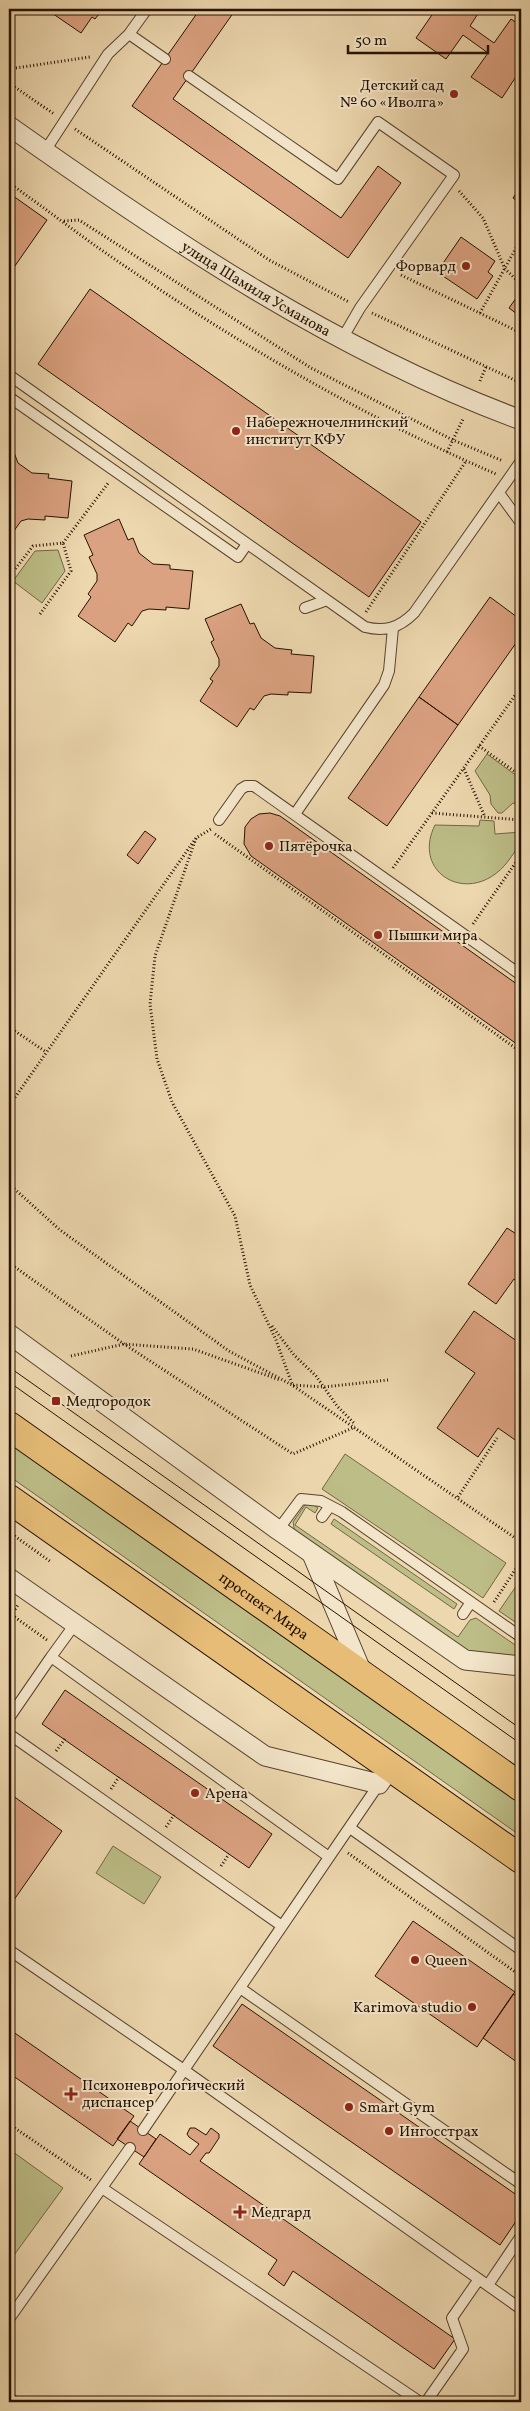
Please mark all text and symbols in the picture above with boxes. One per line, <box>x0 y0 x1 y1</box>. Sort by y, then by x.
scale bar <box>348 22 488 54</box>
text: 50 m <box>355 31 387 52</box>
place label: Детский сад № 60 «Иволга» <box>340 76 445 114</box>
marker: Детский сад № 60 «Иволга» <box>448 88 460 100</box>
street label: улица Шамиля Усманова <box>176 237 334 343</box>
place label: Форвард <box>396 257 456 278</box>
marker: Форвард <box>460 260 472 272</box>
place label: Набережночелнинский институт КФУ <box>246 413 408 451</box>
marker: Набережночелнинский институт КФУ <box>230 425 242 437</box>
place label: Пятёрочка <box>279 837 353 858</box>
marker: Пятёрочка <box>263 840 275 852</box>
place label: Пышки мира <box>388 926 478 947</box>
marker: Пышки мира <box>372 929 384 941</box>
place label: Медгородок <box>66 1392 151 1413</box>
marker: Медгородок <box>50 1395 62 1407</box>
street label: проспект Мира <box>214 1568 312 1646</box>
place label: Арена <box>205 1784 248 1805</box>
marker: Арена <box>189 1787 201 1799</box>
place label: Queen <box>425 1951 468 1972</box>
marker: Queen <box>409 1954 421 1966</box>
place label: Karimova studio <box>353 1998 462 2019</box>
marker: Karimova studio <box>466 2001 478 2013</box>
place label: Психоневрологический диспансер <box>82 2076 245 2114</box>
marker: Психоневрологический диспансер <box>64 2087 78 2101</box>
place label: Smart Gym <box>359 2098 435 2119</box>
marker: Smart Gym <box>343 2101 355 2113</box>
place label: Ингосстрах <box>399 2122 479 2143</box>
marker: Ингосстрах <box>383 2125 395 2137</box>
place label: Медгард <box>251 2203 311 2224</box>
marker: Медгард <box>233 2205 247 2219</box>

